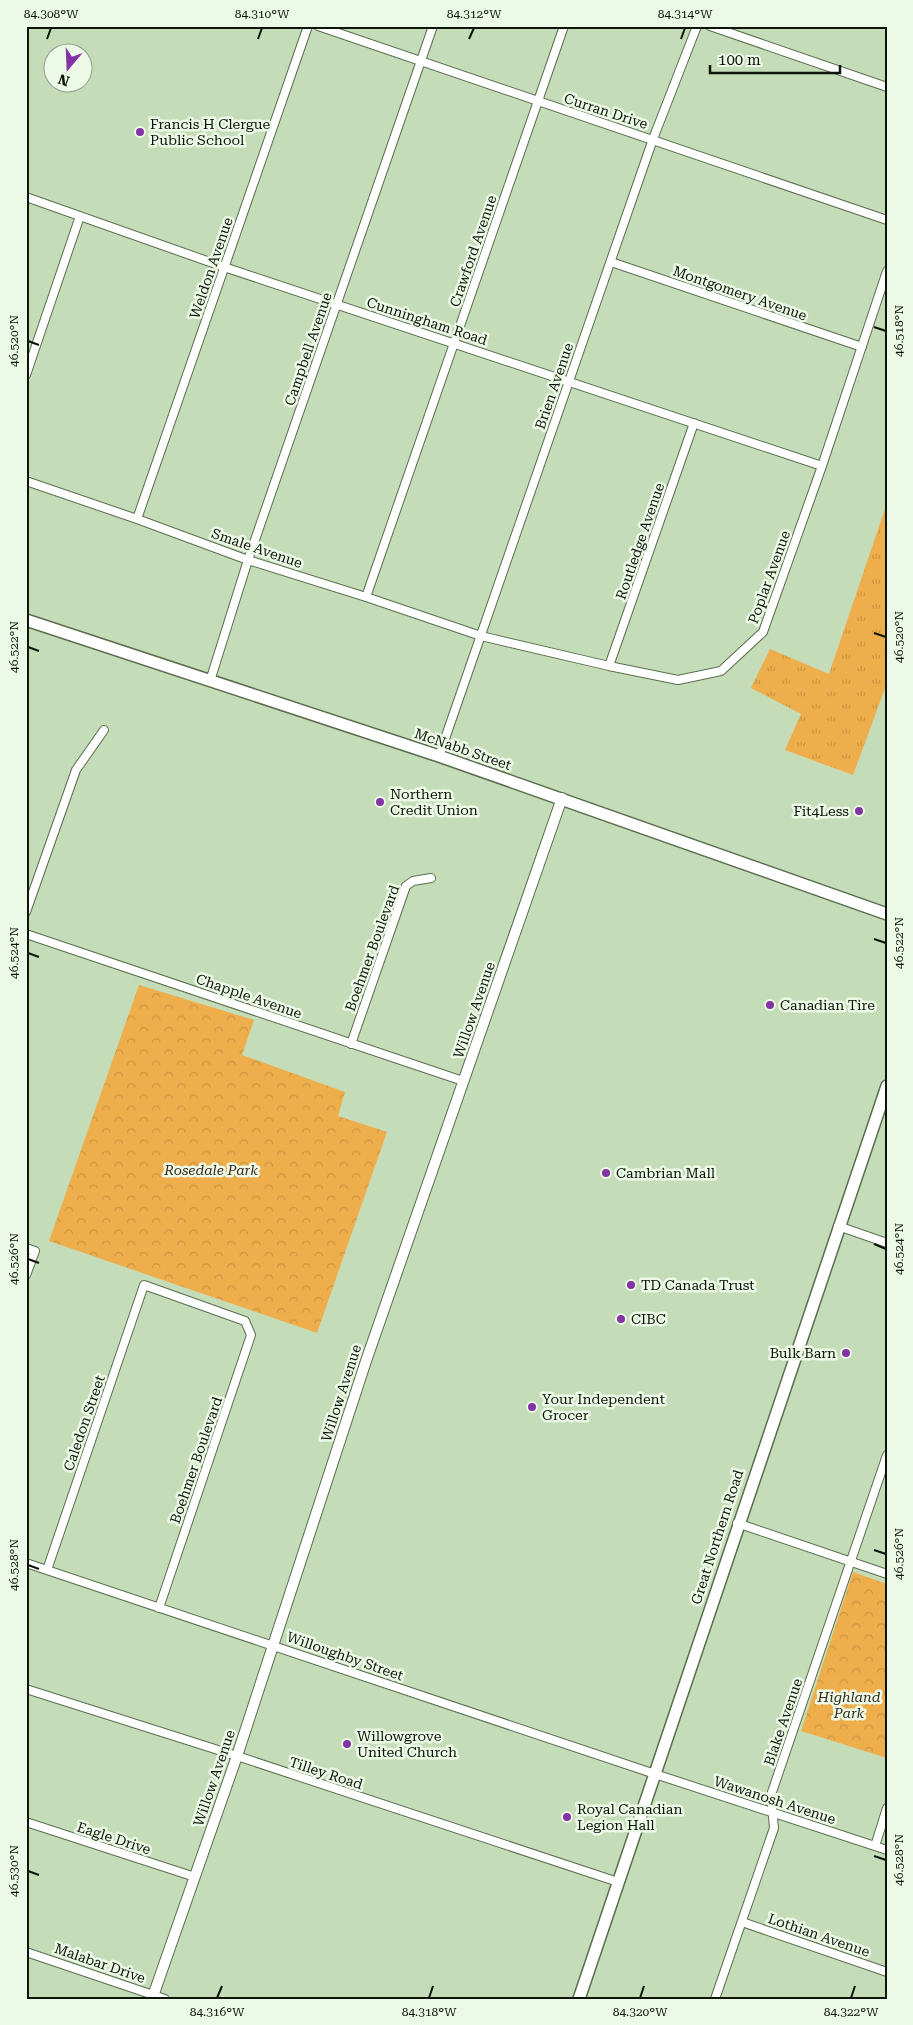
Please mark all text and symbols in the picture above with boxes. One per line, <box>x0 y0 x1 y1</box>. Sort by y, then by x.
text: 84.308°W <box>24 7 79 21</box>
text: 84.310°W <box>235 7 290 21</box>
text: 84.312°W <box>447 7 502 21</box>
text: 84.314°W <box>658 7 713 21</box>
north arrow <box>42 42 92 92</box>
scale bar <box>710 42 840 74</box>
text: 100 m <box>718 51 761 69</box>
text: N <box>56 71 71 90</box>
street label: Curran Drive <box>562 90 650 132</box>
place label: Francis H Clergue Public School <box>150 116 271 148</box>
marker: Francis H Clergue Public School <box>134 126 146 138</box>
street label: Crawford Avenue <box>446 193 500 309</box>
street label: Weldon Avenue <box>186 215 236 321</box>
street label: Montgomery Avenue <box>671 263 809 324</box>
street label: Campbell Avenue <box>281 290 335 408</box>
street label: Cunningham Road <box>365 294 489 348</box>
text: 46.518°N <box>892 305 906 357</box>
text: 46.520°N <box>7 315 21 367</box>
street label: Brien Avenue <box>532 341 576 431</box>
street label: Routledge Avenue <box>613 480 668 601</box>
street label: Smale Avenue <box>210 525 305 571</box>
street label: Poplar Avenue <box>745 528 793 626</box>
text: 46.520°N <box>892 611 906 663</box>
text: 46.522°N <box>7 621 21 673</box>
street label: McNabb Street <box>412 725 514 773</box>
place label: Northern Credit Union <box>390 786 478 818</box>
marker: Northern Credit Union <box>374 796 386 808</box>
place label: Fit4Less <box>793 803 849 819</box>
marker: Fit4Less <box>853 805 865 817</box>
street label: Boehmer Boulevard <box>342 883 402 1013</box>
text: 46.522°N <box>892 917 906 969</box>
text: 46.524°N <box>7 927 21 979</box>
street label: Willow Avenue <box>450 959 498 1060</box>
street label: Chapple Avenue <box>194 970 304 1022</box>
place label: Canadian Tire <box>780 997 875 1013</box>
marker: Canadian Tire <box>764 999 776 1011</box>
park label: Rosedale Park <box>163 1162 258 1178</box>
place label: Cambrian Mall <box>616 1165 716 1181</box>
marker: Cambrian Mall <box>600 1167 612 1179</box>
text: 46.524°N <box>892 1223 906 1275</box>
text: 46.526°N <box>7 1233 21 1285</box>
place label: TD Canada Trust <box>641 1277 755 1293</box>
marker: TD Canada Trust <box>625 1279 637 1291</box>
place label: CIBC <box>631 1311 666 1327</box>
marker: CIBC <box>615 1313 627 1325</box>
street label: Willow Avenue <box>318 1342 364 1443</box>
place label: Bulk Barn <box>770 1345 836 1361</box>
marker: Bulk Barn <box>840 1347 852 1359</box>
street label: Caledon Street <box>60 1373 108 1473</box>
place label: Your Independent Grocer <box>542 1391 665 1423</box>
street label: Boehmer Boulevard <box>167 1394 225 1525</box>
marker: Your Independent Grocer <box>526 1401 538 1413</box>
street label: Great Northern Road <box>688 1468 746 1606</box>
text: 46.526°N <box>892 1528 906 1580</box>
text: 46.528°N <box>7 1539 21 1591</box>
street label: Willoughby Street <box>285 1629 405 1683</box>
street label: Blake Avenue <box>761 1676 806 1768</box>
park label: Highland Park <box>817 1689 881 1721</box>
street label: Willow Avenue <box>190 1727 238 1828</box>
place label: Willowgrove United Church <box>357 1728 457 1760</box>
marker: Willowgrove United Church <box>341 1738 353 1750</box>
street label: Tilley Road <box>287 1754 365 1792</box>
street label: Wawanosh Avenue <box>712 1773 838 1827</box>
place label: Royal Canadian Legion Hall <box>577 1801 682 1833</box>
marker: Royal Canadian Legion Hall <box>561 1811 573 1823</box>
street label: Eagle Drive <box>75 1819 153 1858</box>
text: 46.528°N <box>892 1834 906 1886</box>
text: 46.530°N <box>7 1845 21 1897</box>
street label: Lothian Avenue <box>766 1910 872 1960</box>
street label: Malabar Drive <box>52 1940 148 1986</box>
text: 84.316°W <box>190 2005 245 2019</box>
text: 84.318°W <box>402 2005 457 2019</box>
text: 84.320°W <box>613 2005 668 2019</box>
text: 84.322°W <box>824 2005 879 2019</box>

